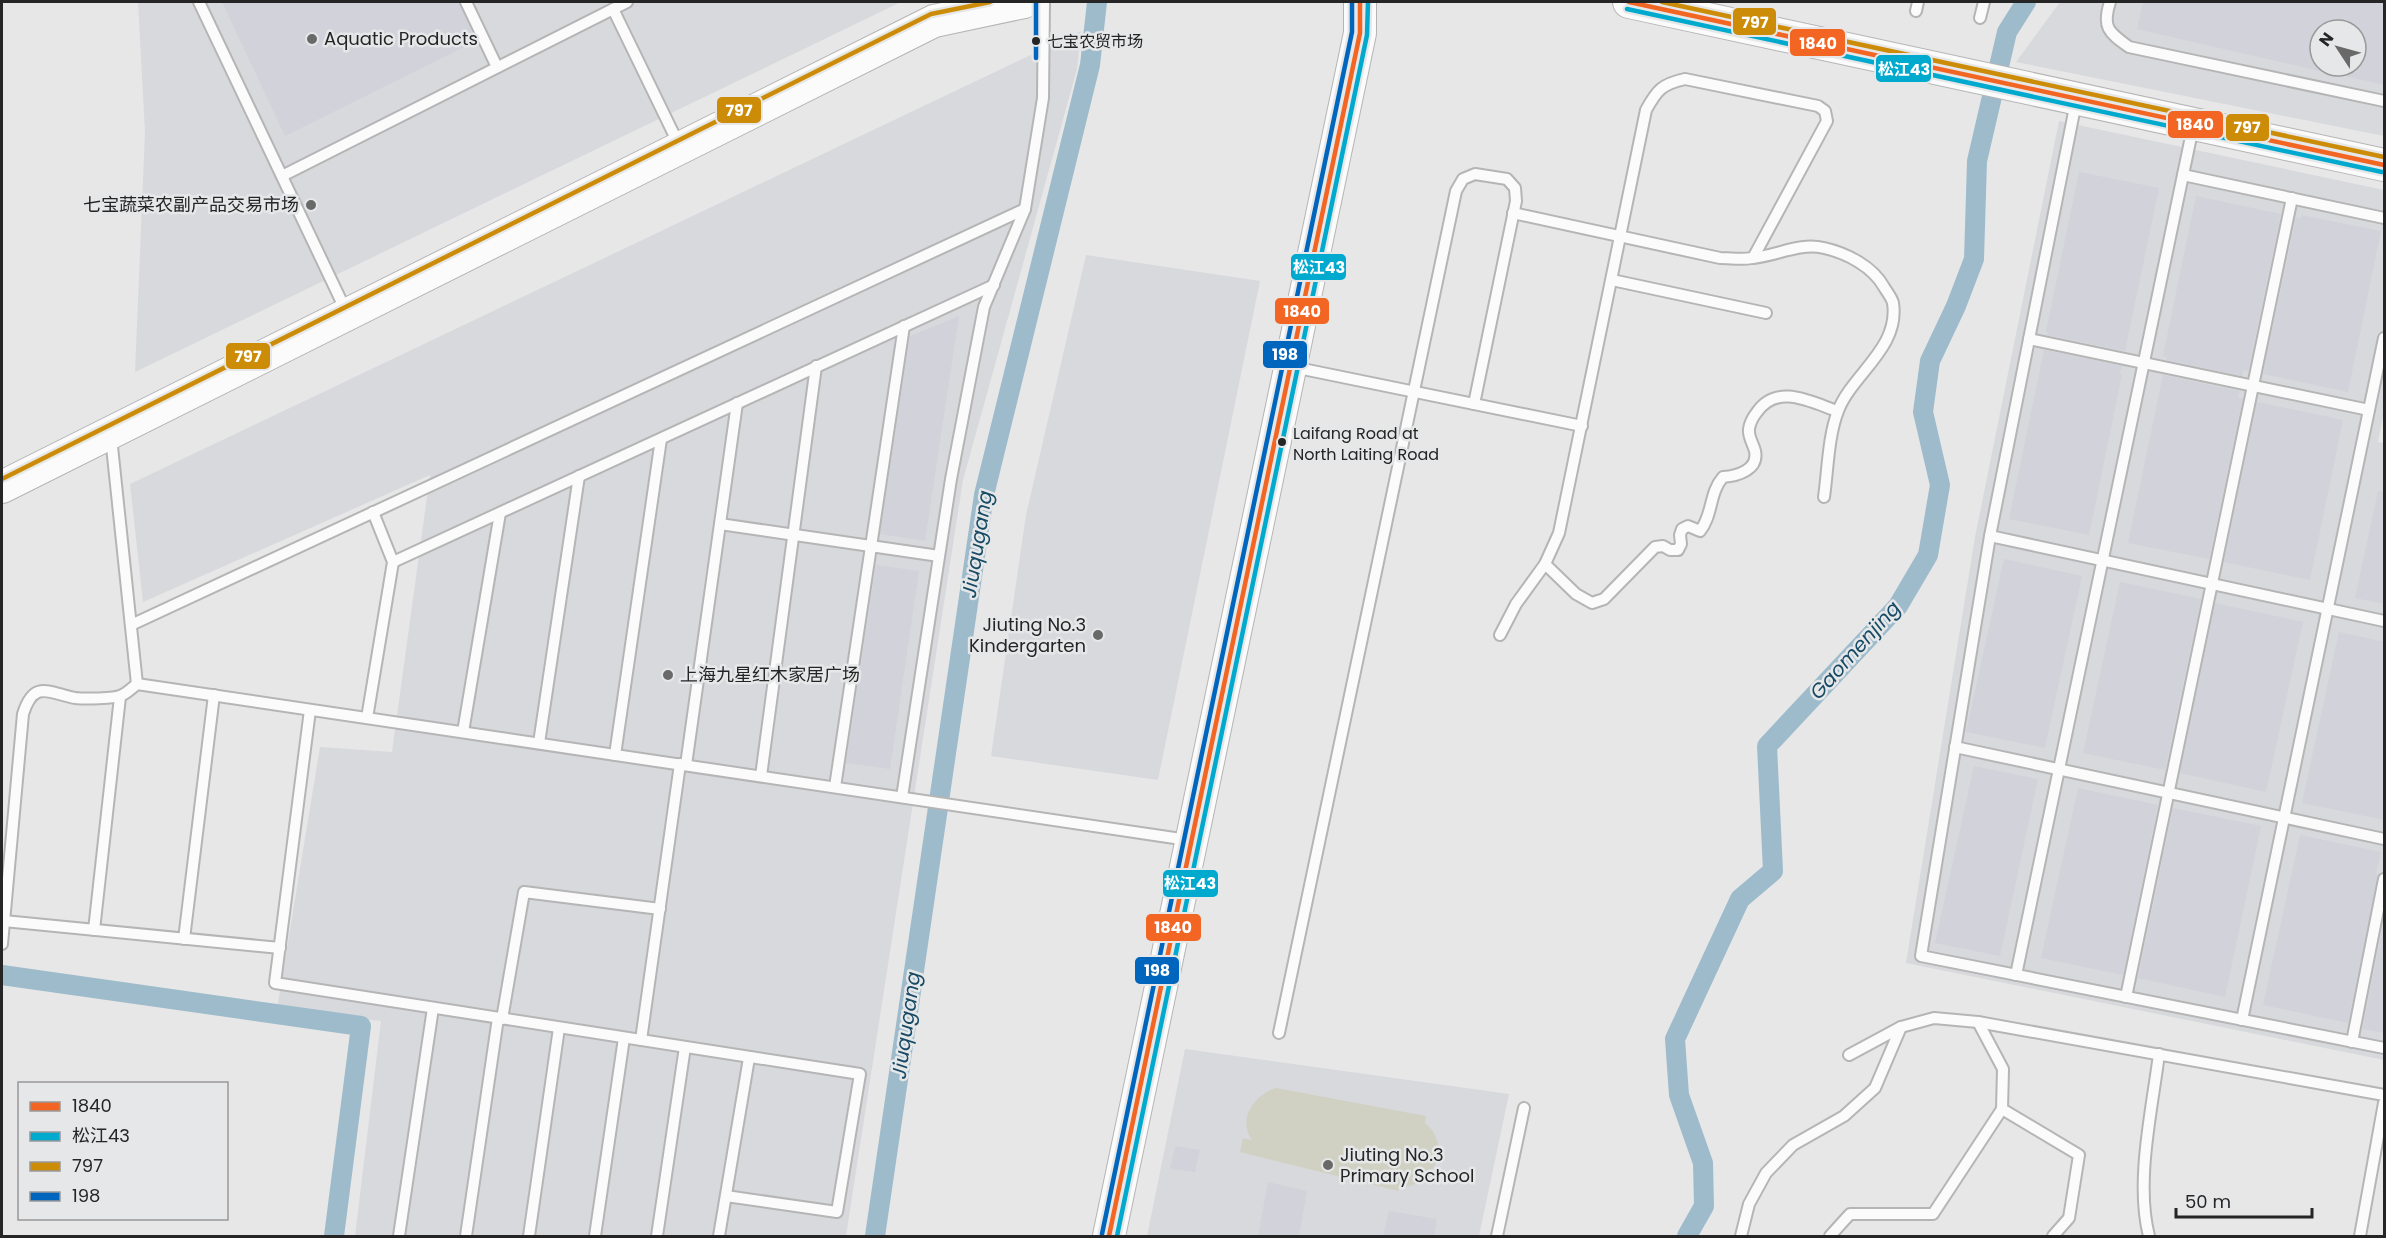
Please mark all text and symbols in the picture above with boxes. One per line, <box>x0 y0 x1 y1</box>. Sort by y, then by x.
line badge: 797 <box>1732 7 1777 36</box>
text: 797 <box>1742 11 1769 34</box>
north arrow <box>2308 18 2368 78</box>
place label: Aquatic Products <box>324 26 478 51</box>
line badge: 1840 <box>1789 28 1846 57</box>
text: N <box>2313 28 2339 51</box>
place label: 七宝农贸市场 <box>1047 30 1143 53</box>
marker: Aquatic Products <box>305 32 319 46</box>
text: 1840 <box>1799 32 1837 55</box>
marker: 七宝农贸市场 <box>1030 35 1042 47</box>
line badge: 松江43 <box>1875 54 1932 83</box>
text: 松江43 <box>1878 58 1930 81</box>
line badge: 797 <box>716 96 762 124</box>
text: 797 <box>726 99 753 122</box>
line badge: 1840 <box>2167 110 2224 139</box>
text: 1840 <box>2176 113 2214 136</box>
line badge: 797 <box>2225 113 2270 142</box>
text: 797 <box>2234 116 2261 139</box>
place label: 七宝蔬菜农副产品交易市场 <box>83 192 299 217</box>
marker: 七宝蔬菜农副产品交易市场 <box>304 198 318 212</box>
line badge: 松江43 <box>1290 253 1347 281</box>
text: 松江43 <box>1293 256 1345 279</box>
line badge: 1840 <box>1274 297 1330 325</box>
text: 1840 <box>1283 300 1321 323</box>
line badge: 198 <box>1262 340 1308 369</box>
line badge: 797 <box>225 342 271 370</box>
text: 198 <box>1272 343 1298 366</box>
text: 797 <box>235 345 262 368</box>
place label: Laifang Road at North Laiting Road <box>1293 422 1439 466</box>
marker: Laifang Road at North Laiting Road <box>1276 436 1288 448</box>
water label: Jiuqugang <box>955 488 999 600</box>
water label: Gaomenjing <box>1803 595 1907 705</box>
place label: Jiuting No.3 Kindergarten <box>969 612 1086 658</box>
marker: Jiuting No.3 Kindergarten <box>1091 628 1105 642</box>
place label: 上海九星红木家居广场 <box>680 662 860 687</box>
marker: 上海九星红木家居广场 <box>661 668 675 682</box>
line badge: 松江43 <box>1162 869 1219 898</box>
text: 松江43 <box>1164 872 1216 895</box>
line badge: 1840 <box>1145 913 1202 942</box>
text: 1840 <box>1154 916 1192 939</box>
line badge: 198 <box>1134 956 1180 985</box>
text: 198 <box>1144 959 1170 982</box>
water label: Jiuqugang <box>885 970 927 1080</box>
legend <box>18 1082 228 1220</box>
text: 1840 <box>72 1093 112 1118</box>
text: 松江43 <box>72 1123 130 1148</box>
place label: Jiuting No.3 Primary School <box>1340 1142 1474 1188</box>
text: 797 <box>72 1153 103 1178</box>
marker: Jiuting No.3 Primary School <box>1321 1158 1335 1172</box>
scale bar <box>2176 1181 2312 1219</box>
text: 198 <box>72 1183 100 1208</box>
text: 50 m <box>2185 1189 2231 1214</box>

